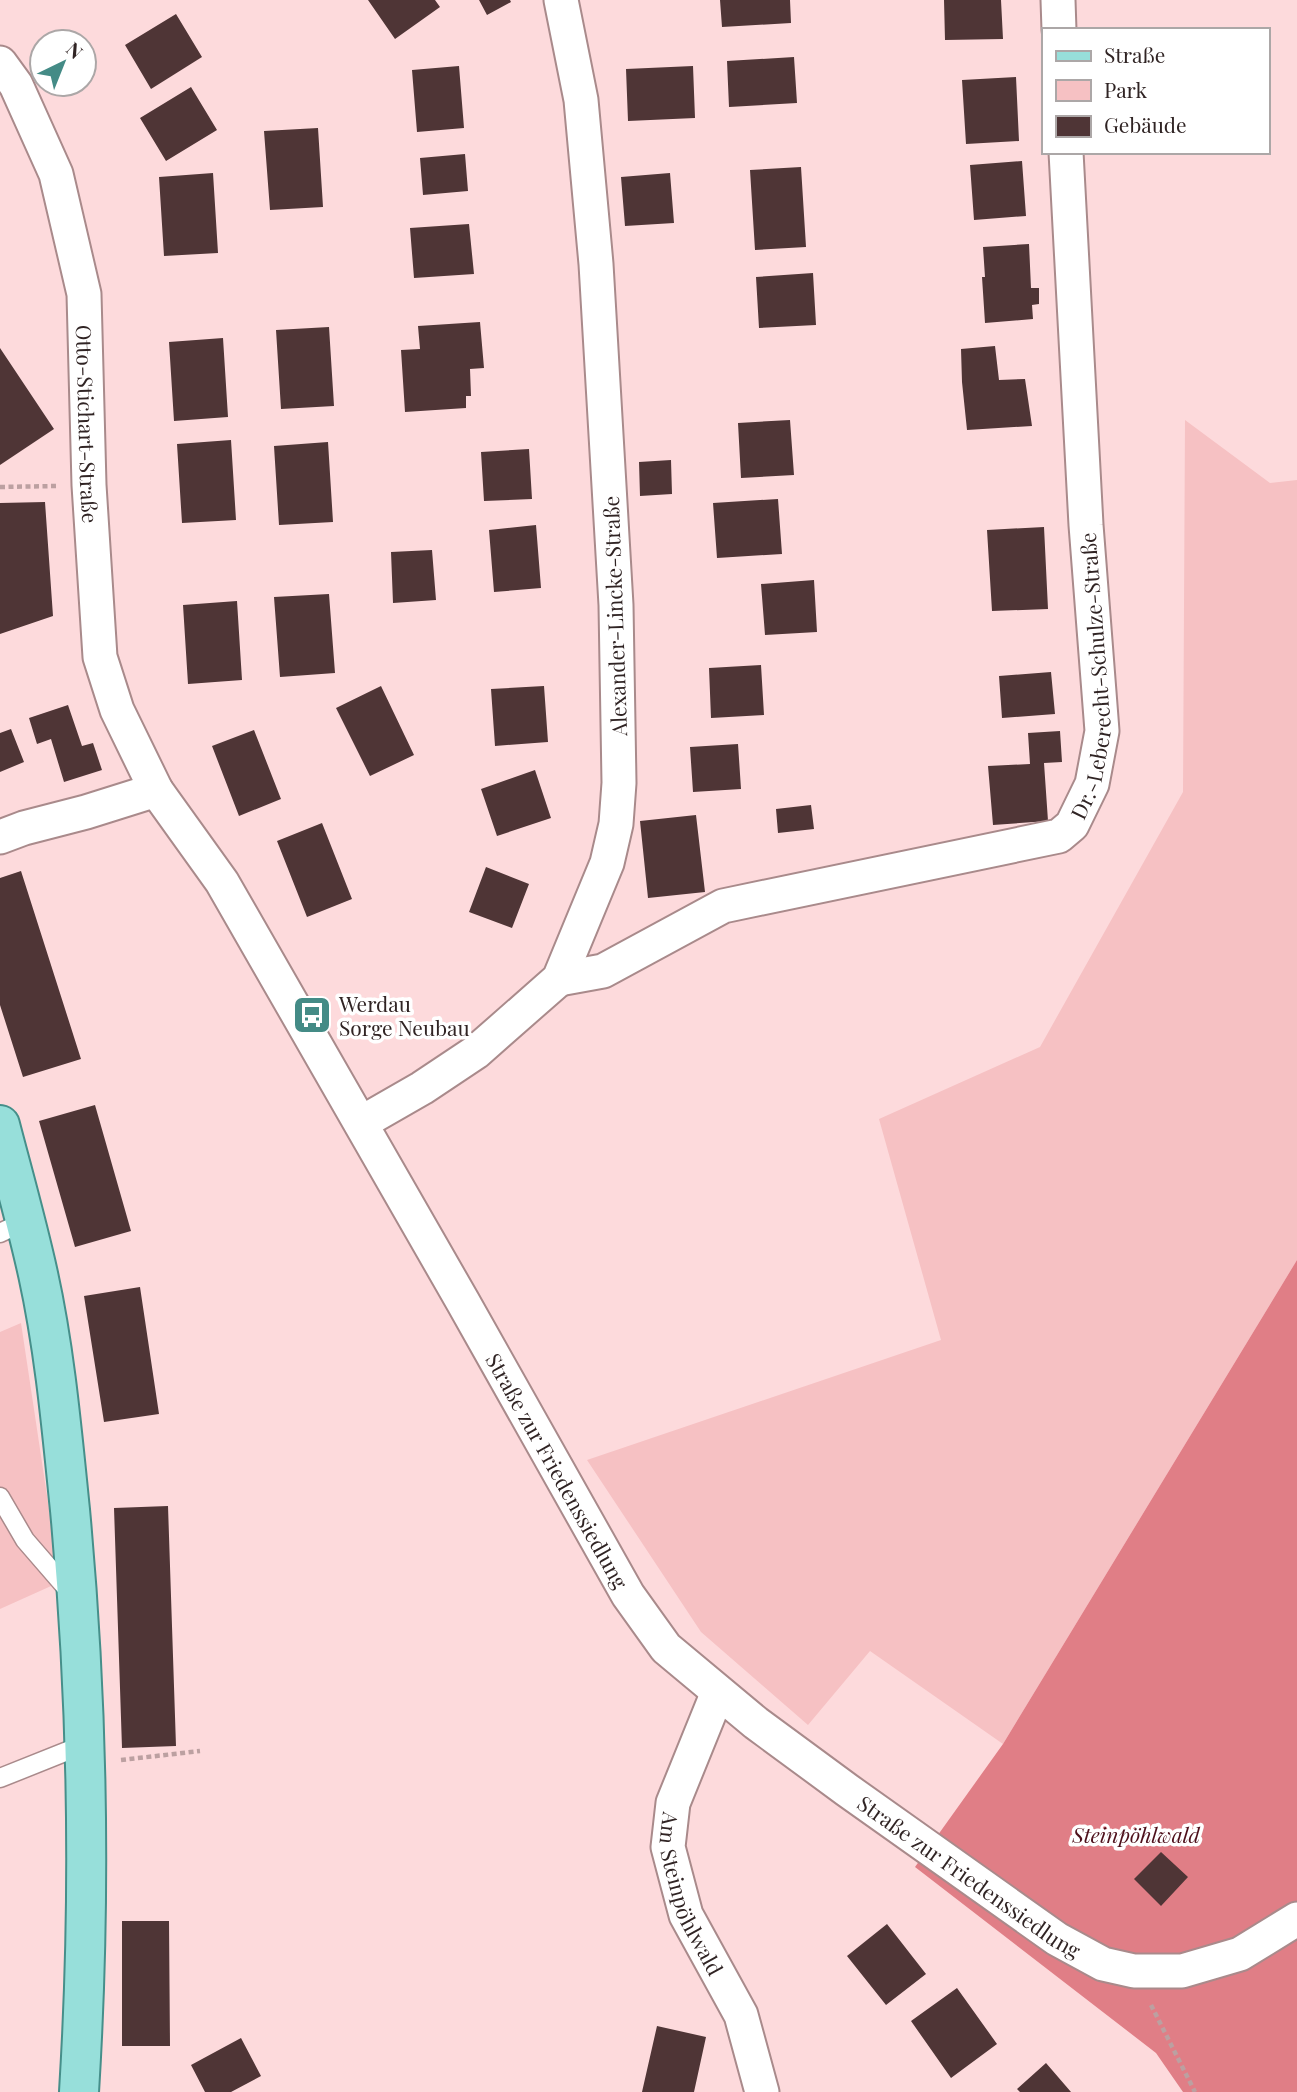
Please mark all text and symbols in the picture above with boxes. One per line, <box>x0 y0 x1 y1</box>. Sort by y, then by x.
north arrow <box>28 28 98 98</box>
legend <box>1042 28 1269 154</box>
text: N <box>61 36 89 64</box>
text: Straße <box>1104 40 1165 68</box>
text: Park <box>1104 75 1148 103</box>
text: Gebäude <box>1104 110 1187 138</box>
street label: Otto-Stichart-Straße <box>71 324 105 524</box>
street label: Alexander-Lincke-Straße <box>596 496 632 737</box>
street label: Dr.-Leberecht-Schulze-Straße <box>1063 532 1117 823</box>
place label: Werdau Sorge Neubau <box>338 989 470 1041</box>
bus stop icon: Werdau Sorge Neubau <box>291 994 333 1036</box>
street label: Straße zur Friedenssiedlung <box>480 1348 635 1593</box>
street label: Straße zur Friedenssiedlung <box>853 1788 1086 1963</box>
street label: Am Steinpöhlwald <box>654 1810 730 1980</box>
park label: Steinpöhlwald <box>1071 1820 1200 1848</box>

